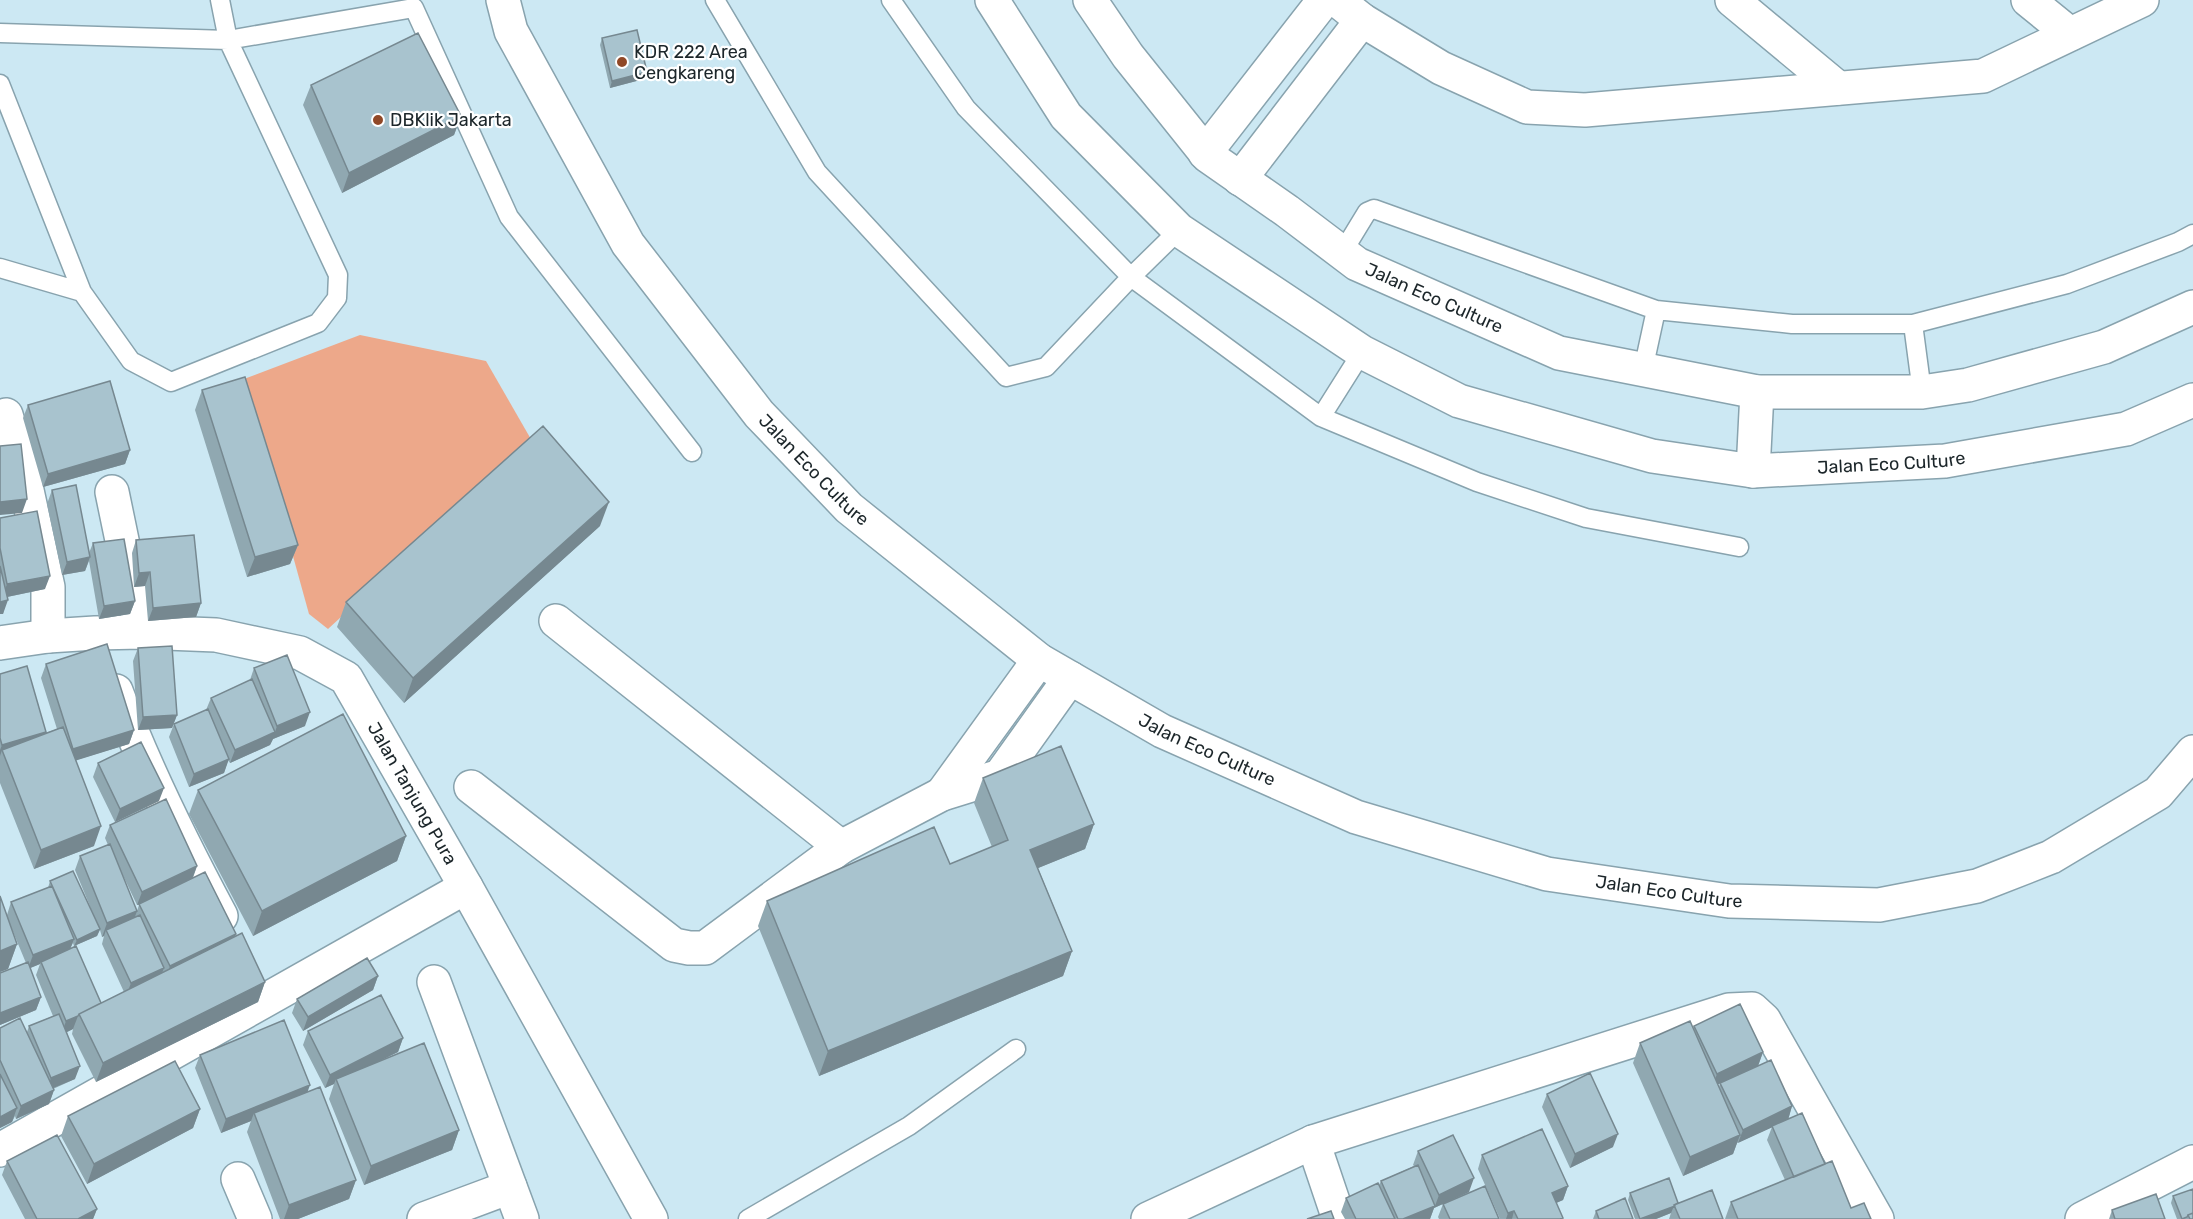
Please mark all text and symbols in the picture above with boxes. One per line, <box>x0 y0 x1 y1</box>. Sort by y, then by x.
place label: KDR 222 Area Cengkareng <box>634 41 748 84</box>
marker: KDR 222 Area Cengkareng <box>615 55 629 69</box>
place label: DBKlik Jakarta <box>390 109 512 131</box>
marker: DBKlik Jakarta <box>371 113 385 127</box>
street label: Jalan Eco Culture <box>1362 258 1506 338</box>
street label: Jalan Eco Culture <box>754 409 873 531</box>
street label: Jalan Eco Culture <box>1817 447 1967 479</box>
street label: Jalan Eco Culture <box>1135 709 1279 791</box>
street label: Jalan Tanjung Pura <box>363 718 462 869</box>
street label: Jalan Eco Culture <box>1594 870 1743 912</box>

